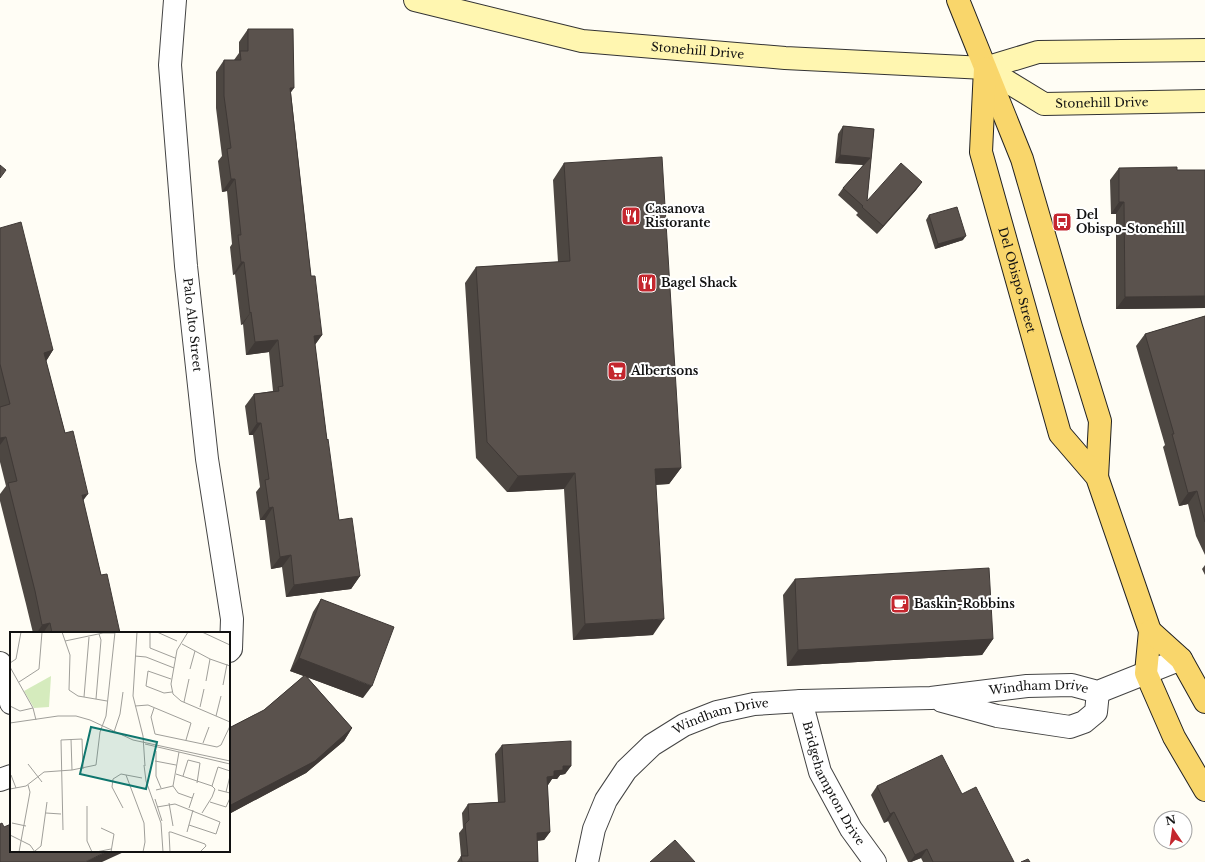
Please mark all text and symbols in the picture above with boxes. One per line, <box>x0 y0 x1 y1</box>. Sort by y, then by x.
street label: Stonehill Drive <box>651 39 745 62</box>
street label: Stonehill Drive <box>1055 94 1149 111</box>
place label: Casanova Ristorante <box>645 201 710 230</box>
restaurant icon: Casanova Ristorante <box>620 205 642 227</box>
place label: Del Obispo-Stonehill <box>1076 207 1185 236</box>
bus stop icon: Del Obispo-Stonehill <box>1051 211 1073 233</box>
street label: Del Obispo Street <box>995 225 1039 335</box>
restaurant icon: Bagel Shack <box>636 272 658 294</box>
place label: Bagel Shack <box>661 275 738 290</box>
street label: Palo Alto Street <box>180 277 206 373</box>
supermarket icon: Albertsons <box>606 360 628 382</box>
place label: Albertsons <box>630 363 699 378</box>
cafe icon: Baskin-Robbins <box>889 593 911 615</box>
place label: Baskin-Robbins <box>914 596 1015 611</box>
inset map <box>10 632 230 852</box>
street label: Windham Drive <box>987 677 1090 698</box>
street label: Windham Drive <box>669 695 769 738</box>
street label: Bridgehampton Drive <box>800 719 868 848</box>
north arrow <box>1153 810 1193 850</box>
text: N <box>1164 812 1178 828</box>

